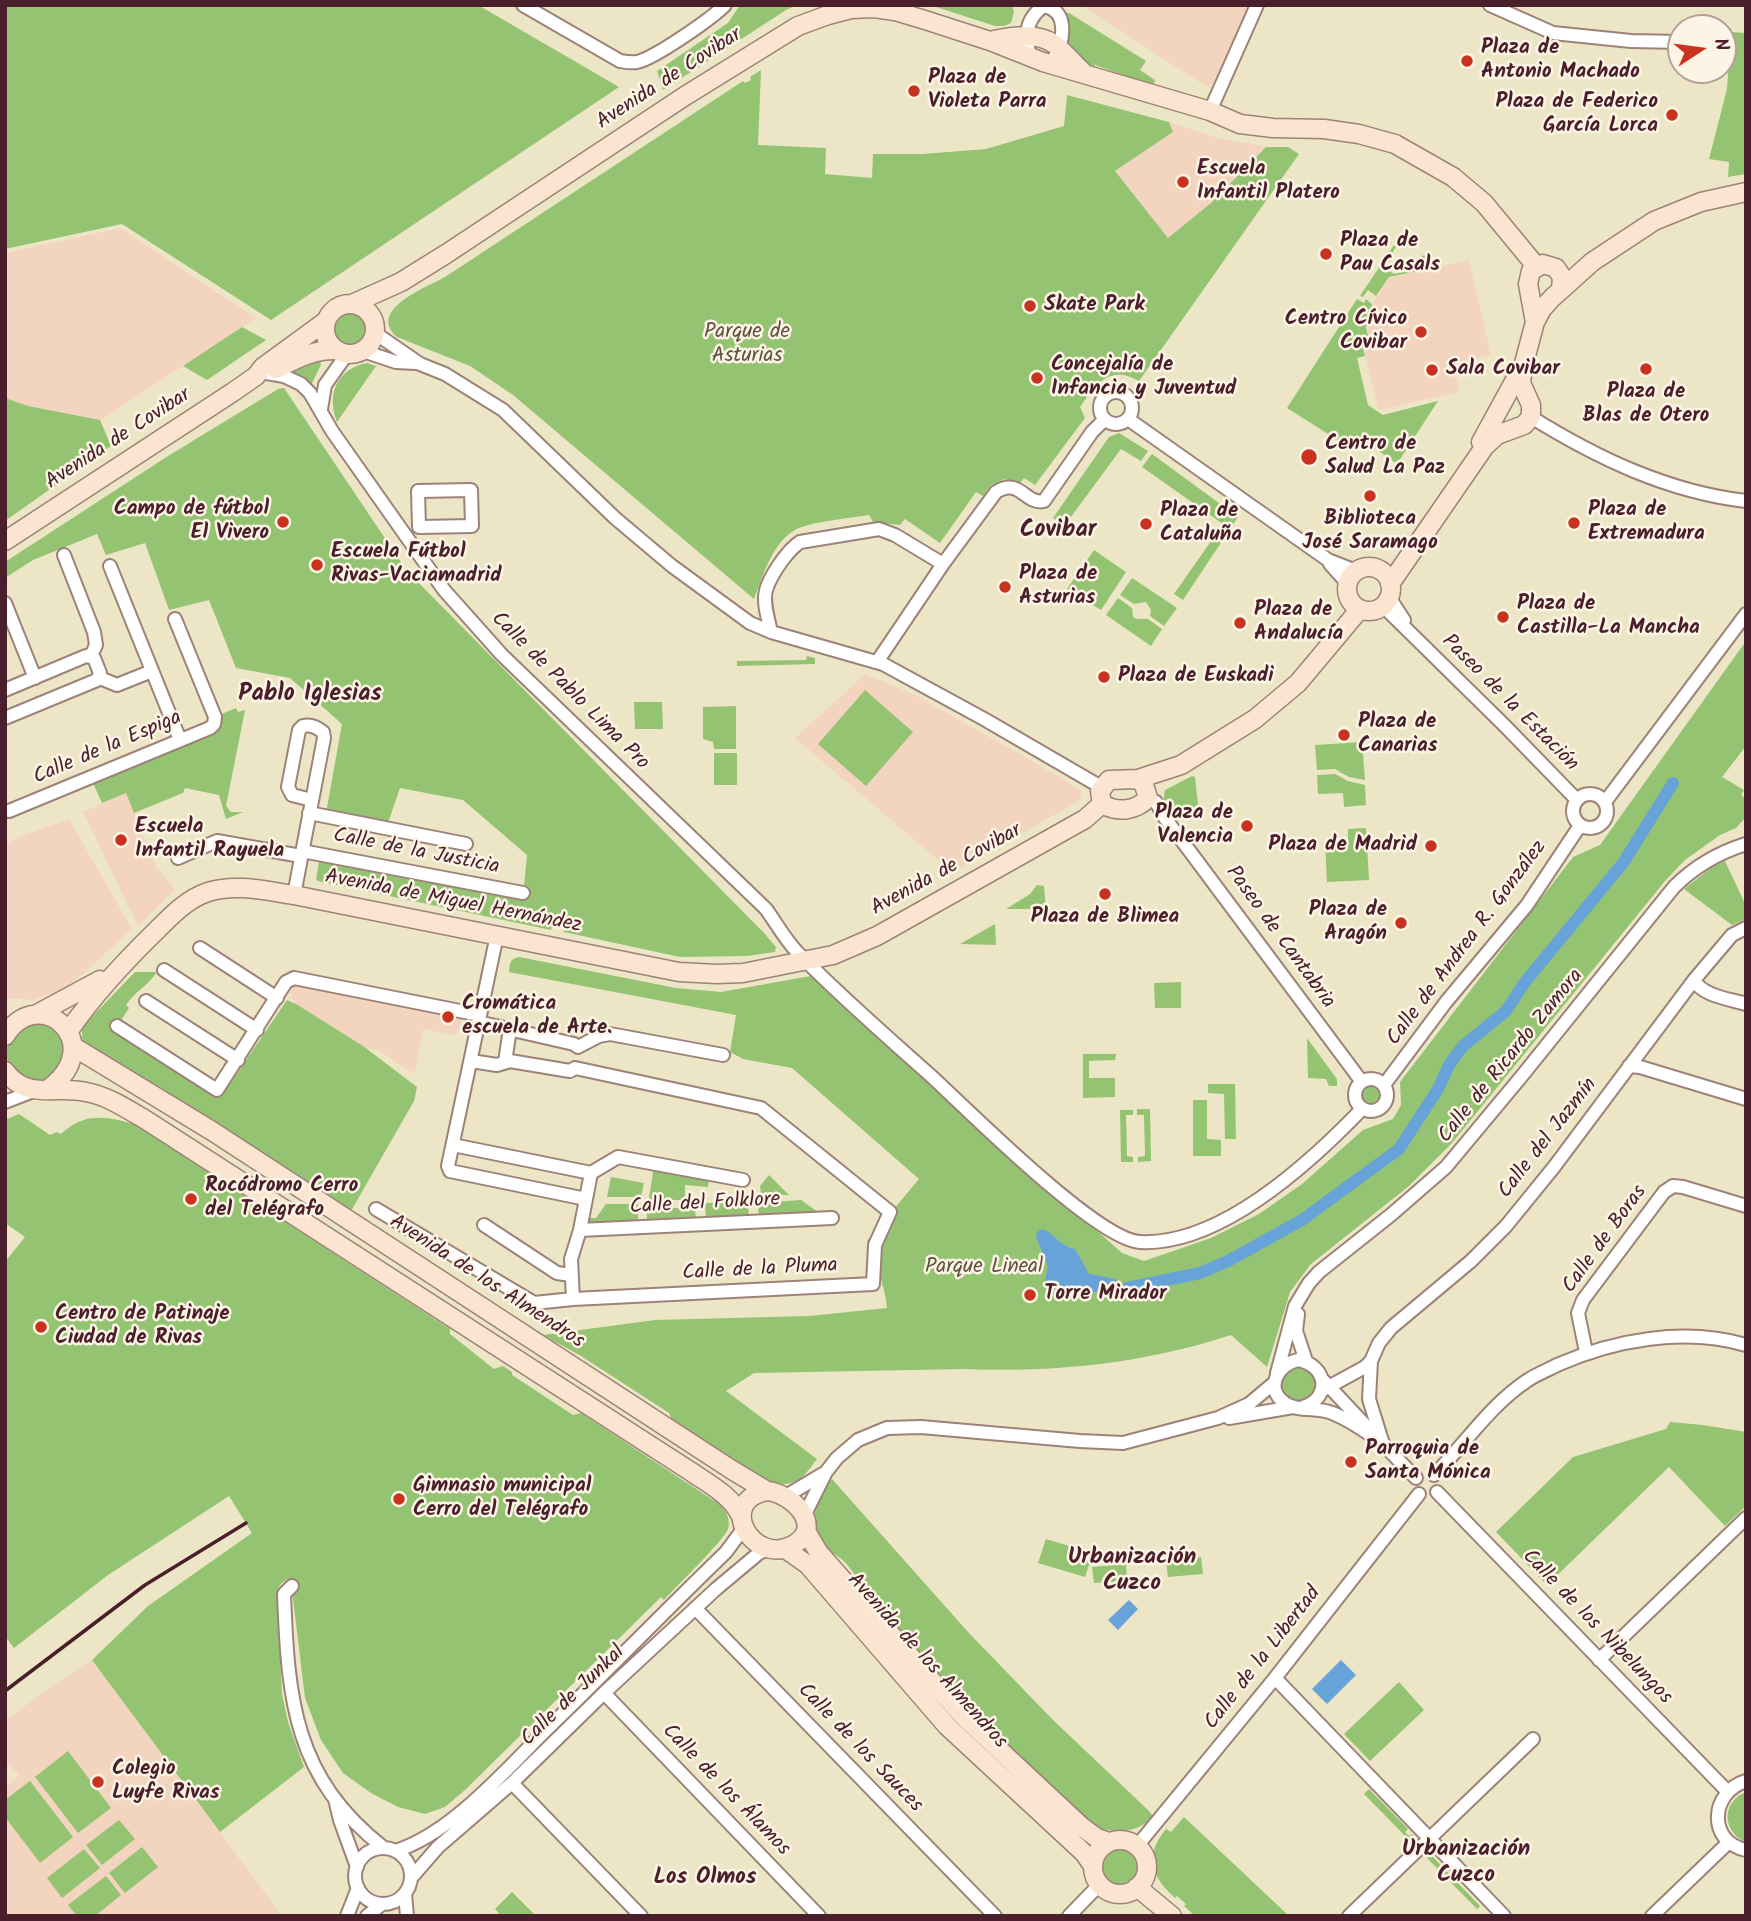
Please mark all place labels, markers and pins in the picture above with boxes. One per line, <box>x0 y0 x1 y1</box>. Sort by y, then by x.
place label: Plaza de Antonio Machado <box>1481 36 1640 86</box>
marker: Plaza de Antonio Machado <box>1459 53 1475 69</box>
place label: Plaza de Violeta Parra <box>928 66 1046 116</box>
marker: Plaza de Violeta Parra <box>906 83 922 99</box>
place label: Plaza de Federico García Lorca <box>1496 90 1658 140</box>
marker: Plaza de Federico García Lorca <box>1664 107 1680 123</box>
place label: Escuela Infantil Platero <box>1197 157 1340 207</box>
marker: Escuela Infantil Platero <box>1175 174 1191 190</box>
place label: Plaza de Pau Casals <box>1340 229 1440 279</box>
marker: Plaza de Pau Casals <box>1318 246 1334 262</box>
place label: Skate Park <box>1044 293 1145 319</box>
marker: Skate Park <box>1022 298 1038 314</box>
place label: Centro Cívico Covibar <box>1285 307 1407 357</box>
marker: Centro Cívico Covibar <box>1413 324 1429 340</box>
place label: Concejalía de Infancia y Juventud <box>1051 353 1236 403</box>
place label: Sala Covibar <box>1446 357 1560 383</box>
marker: Plaza de Blas de Otero <box>1638 361 1654 377</box>
marker: Sala Covibar <box>1424 362 1440 378</box>
marker: Concejalía de Infancia y Juventud <box>1029 370 1045 386</box>
place label: Plaza de Blas de Otero <box>1583 380 1709 430</box>
place label: Centro de Salud La Paz <box>1325 432 1445 482</box>
marker: Centro de Salud La Paz <box>1299 447 1319 467</box>
marker: Biblioteca José Saramago <box>1362 488 1378 504</box>
place label: Campo de fútbol El Vivero <box>114 497 269 547</box>
place label: Plaza de Extremadura <box>1588 498 1705 548</box>
place label: Plaza de Cataluña <box>1160 499 1242 549</box>
place label: Biblioteca José Saramago <box>1302 507 1438 557</box>
marker: Campo de fútbol El Vivero <box>275 514 291 530</box>
marker: Plaza de Extremadura <box>1566 515 1582 531</box>
marker: Plaza de Cataluña <box>1138 516 1154 532</box>
place label: Escuela Fútbol Rivas-Vaciamadrid <box>331 540 502 590</box>
marker: Escuela Fútbol Rivas-Vaciamadrid <box>309 557 325 573</box>
place label: Plaza de Asturias <box>1019 562 1097 612</box>
marker: Plaza de Asturias <box>997 579 1013 595</box>
place label: Plaza de Castilla-La Mancha <box>1517 592 1700 642</box>
place label: Plaza de Andalucía <box>1254 598 1343 648</box>
marker: Plaza de Castilla-La Mancha <box>1495 609 1511 625</box>
marker: Plaza de Andalucía <box>1232 615 1248 631</box>
place label: Plaza de Euskadi <box>1118 664 1274 690</box>
marker: Plaza de Euskadi <box>1096 669 1112 685</box>
place label: Plaza de Canarias <box>1358 710 1438 760</box>
marker: Plaza de Canarias <box>1336 727 1352 743</box>
place label: Plaza de Valencia <box>1155 801 1233 851</box>
place label: Escuela Infantil Rayuela <box>135 815 284 865</box>
marker: Plaza de Valencia <box>1239 818 1255 834</box>
marker: Escuela Infantil Rayuela <box>113 832 129 848</box>
place label: Plaza de Madrid <box>1268 833 1417 859</box>
marker: Plaza de Madrid <box>1423 838 1439 854</box>
marker: Plaza de Blimea <box>1097 886 1113 902</box>
place label: Plaza de Aragón <box>1309 898 1387 948</box>
place label: Plaza de Blimea <box>1031 905 1179 931</box>
marker: Plaza de Aragón <box>1393 915 1409 931</box>
place label: Cromática escuela de Arte. <box>462 992 612 1042</box>
marker: Cromática escuela de Arte. <box>440 1009 456 1025</box>
place label: Rocódromo Cerro del Telégrafo <box>205 1174 358 1224</box>
marker: Rocódromo Cerro del Telégrafo <box>183 1191 199 1207</box>
place label: Torre Mirador <box>1044 1282 1167 1308</box>
marker: Torre Mirador <box>1022 1287 1038 1303</box>
place label: Centro de Patinaje Ciudad de Rivas <box>55 1302 229 1352</box>
marker: Centro de Patinaje Ciudad de Rivas <box>33 1319 49 1335</box>
place label: Parroquia de Santa Mónica <box>1365 1437 1491 1487</box>
marker: Parroquia de Santa Mónica <box>1343 1454 1359 1470</box>
place label: Gimnasio municipal Cerro del Telégrafo <box>413 1474 591 1524</box>
marker: Gimnasio municipal Cerro del Telégrafo <box>391 1491 407 1507</box>
place label: Colegio Luyfe Rivas <box>112 1757 220 1807</box>
marker: Colegio Luyfe Rivas <box>90 1774 106 1790</box>

